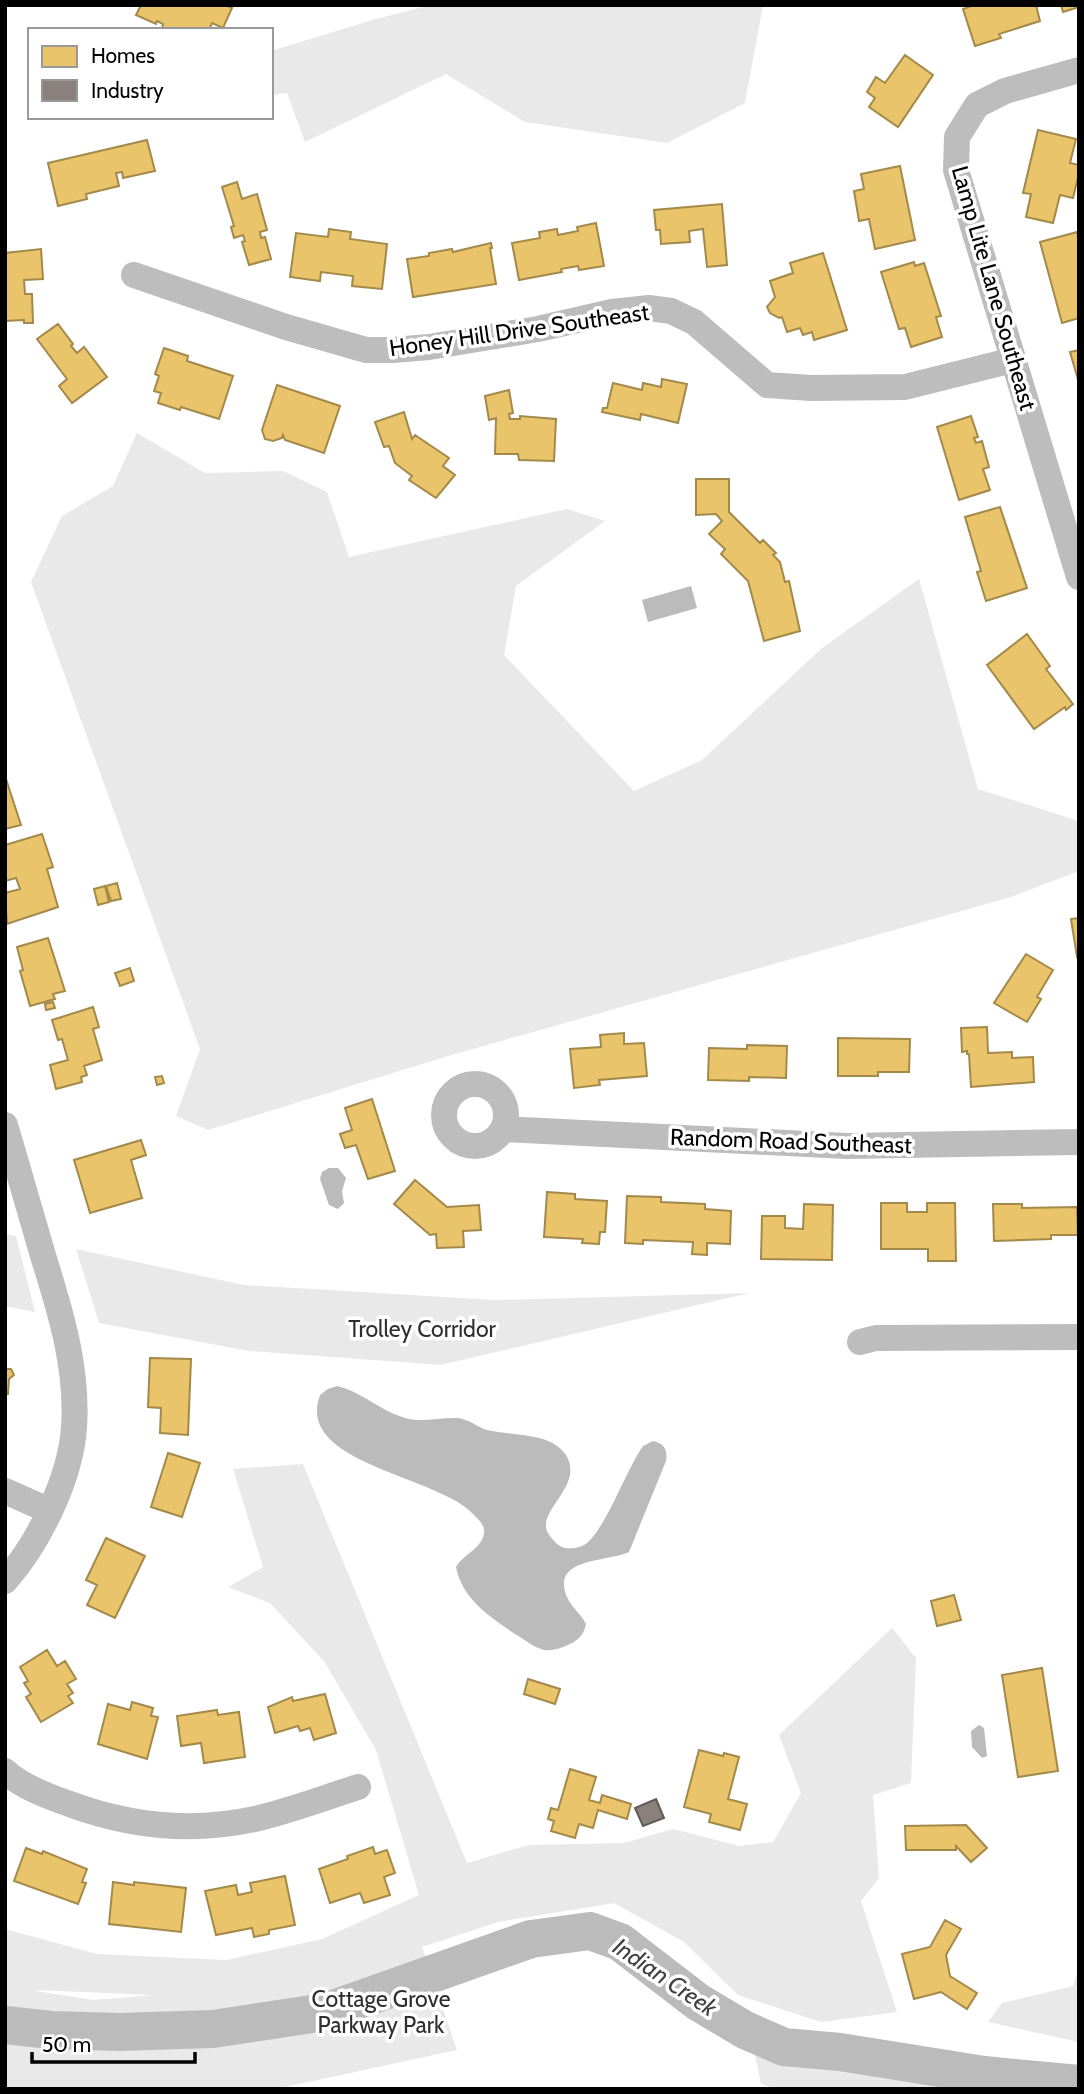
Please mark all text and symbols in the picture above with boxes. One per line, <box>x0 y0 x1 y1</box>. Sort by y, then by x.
legend <box>28 28 273 119</box>
text: Homes <box>91 43 155 68</box>
text: Industry <box>91 78 164 103</box>
street label: Lamp Lite Lane Southeast <box>946 163 1042 413</box>
street label: Honey Hill Drive Southeast <box>387 298 651 362</box>
street label: Random Road Southeast <box>670 1123 913 1159</box>
park label: Trolley Corridor <box>348 1315 497 1343</box>
water label: Indian Creek <box>608 1932 723 2023</box>
park label: Cottage Grove Parkway Park <box>312 1985 451 2039</box>
scale bar <box>32 2021 194 2064</box>
text: 50 m <box>42 2032 91 2057</box>

